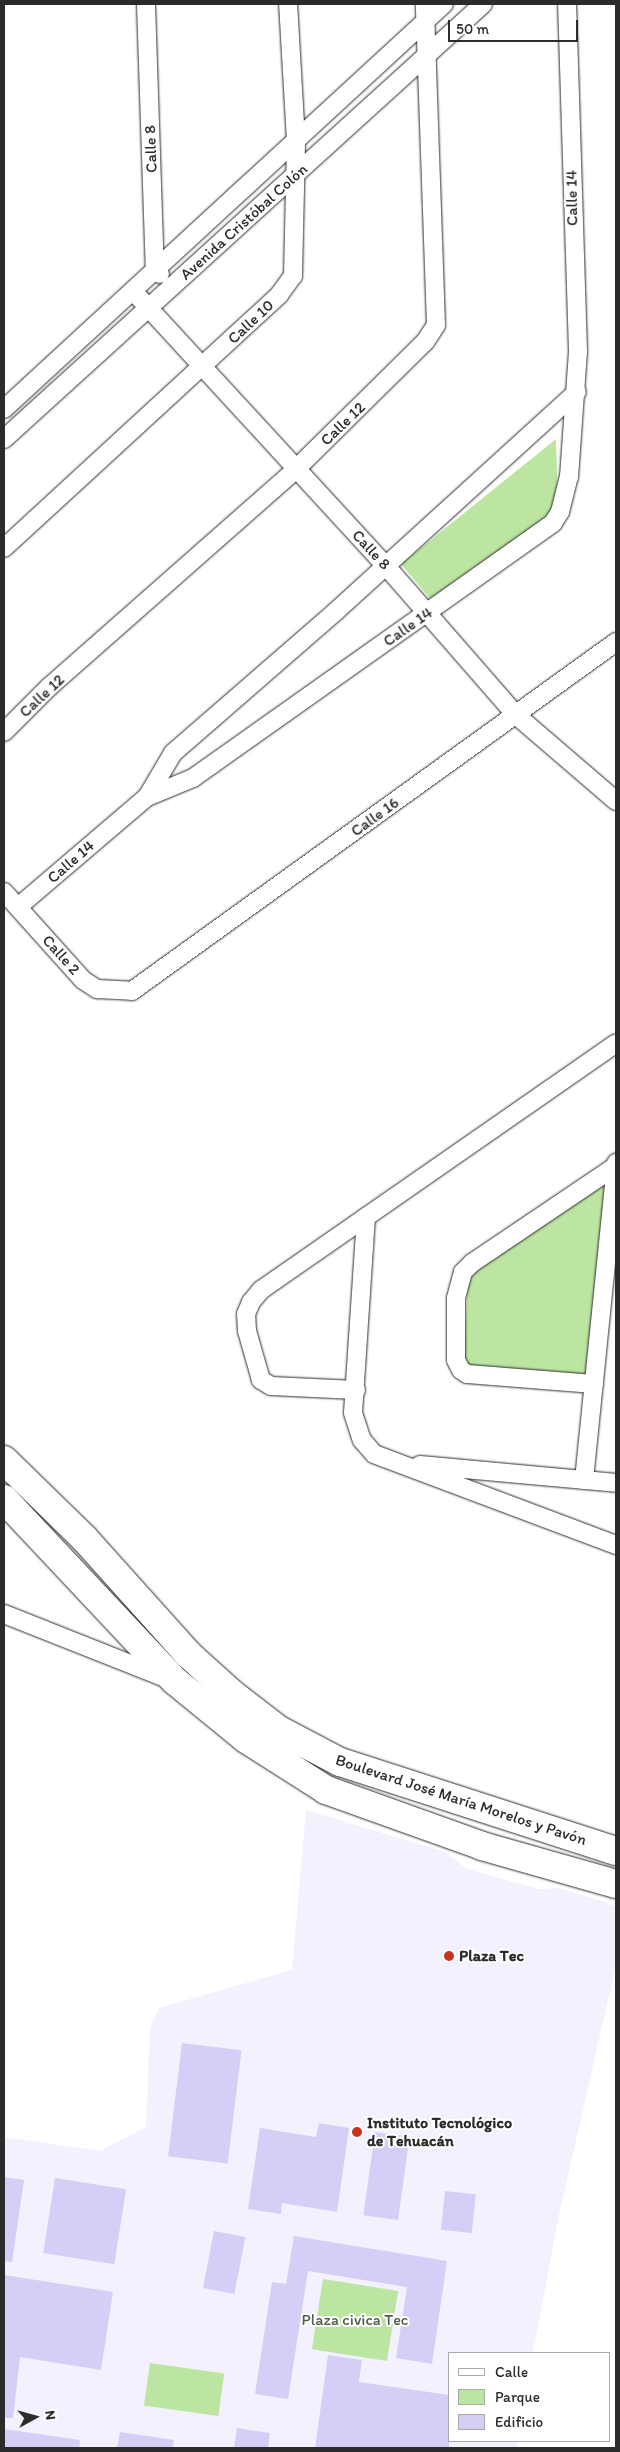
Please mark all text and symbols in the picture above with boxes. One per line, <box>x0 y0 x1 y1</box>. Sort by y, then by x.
scale bar <box>450 10 580 42</box>
text: 50 m <box>456 20 489 38</box>
street label: Calle 8 <box>141 125 161 173</box>
street label: Avenida Cristóbal Colón <box>177 160 311 284</box>
street label: Calle 14 <box>562 170 582 226</box>
street label: Calle 10 <box>224 296 278 348</box>
street label: Calle 12 <box>317 398 369 450</box>
street label: Calle 8 <box>348 526 394 574</box>
street label: Calle 14 <box>380 603 436 651</box>
street label: Calle 12 <box>15 670 69 722</box>
street label: Calle 16 <box>347 793 403 841</box>
street label: Calle 14 <box>44 836 98 888</box>
street label: Calle 2 <box>38 931 84 979</box>
street label: Boulevard José María Morelos y Pavón <box>334 1751 588 1849</box>
place label: Plaza Tec <box>459 1946 522 1966</box>
marker: Plaza Tec <box>443 1950 455 1962</box>
place label: Instituto Tecnológico de Tehuacán <box>367 2113 511 2151</box>
marker: Instituto Tecnológico de Tehuacán <box>351 2126 363 2138</box>
park label: Plaza civica Tec <box>302 2310 408 2330</box>
legend <box>448 2352 610 2442</box>
text: Calle <box>495 2363 528 2381</box>
text: Parque <box>495 2388 540 2406</box>
north arrow <box>10 2392 60 2442</box>
text: N <box>41 2409 59 2421</box>
text: Edificio <box>495 2413 543 2431</box>

